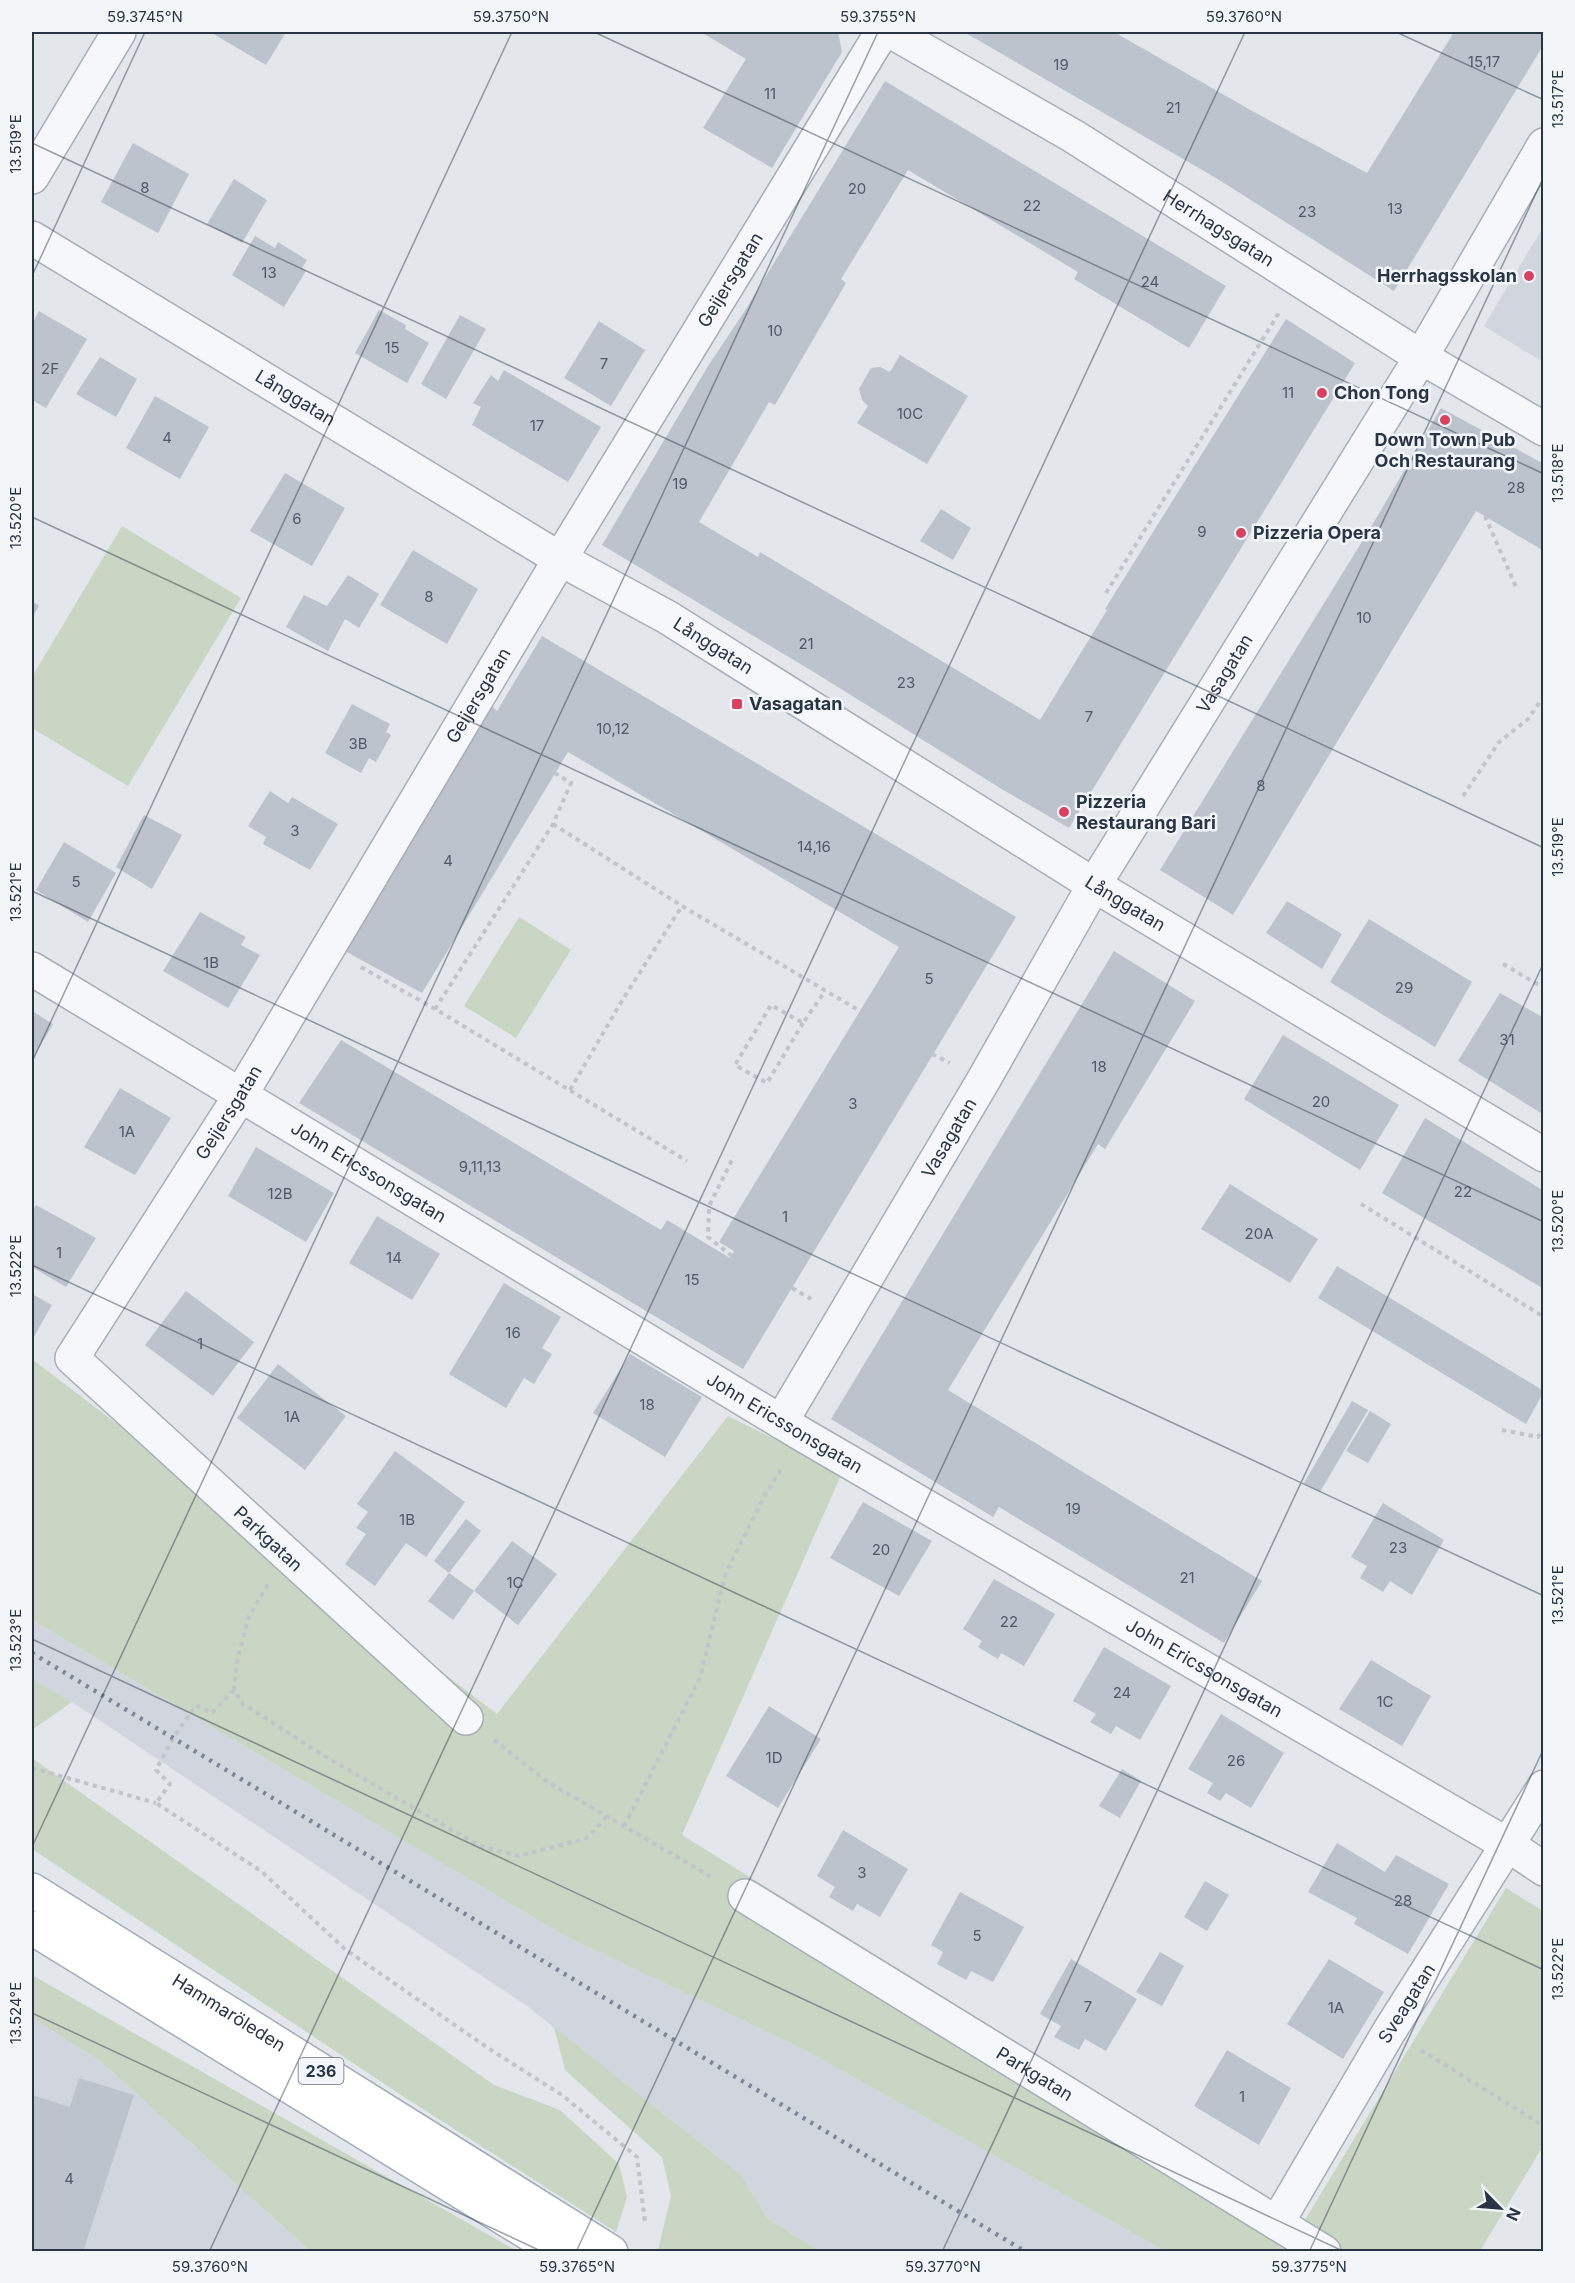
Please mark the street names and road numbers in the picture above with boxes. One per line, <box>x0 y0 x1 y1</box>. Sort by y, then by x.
street label: Herrhagsgatan <box>1159 185 1278 271</box>
street label: Geijersgatan <box>693 228 767 331</box>
street label: Långgatan <box>252 365 339 430</box>
street label: Långgatan <box>670 613 757 678</box>
street label: Vasagatan <box>1192 630 1257 717</box>
street label: Geijersgatan <box>442 644 515 747</box>
street label: Långgatan <box>1081 871 1169 935</box>
street label: Geijersgatan <box>191 1061 266 1163</box>
street label: Vasagatan <box>917 1094 981 1182</box>
street label: John Ericssonsgatan <box>287 1117 450 1227</box>
street label: John Ericssonsgatan <box>703 1368 866 1477</box>
street label: Parkgatan <box>230 1502 307 1576</box>
street label: John Ericssonsgatan <box>1122 1614 1287 1722</box>
street label: Sveagatan <box>1374 1960 1439 2047</box>
street label: Hammaröleden <box>169 1969 289 2056</box>
street label: Parkgatan <box>993 2042 1077 2105</box>
road number: 236 <box>298 2058 344 2084</box>

